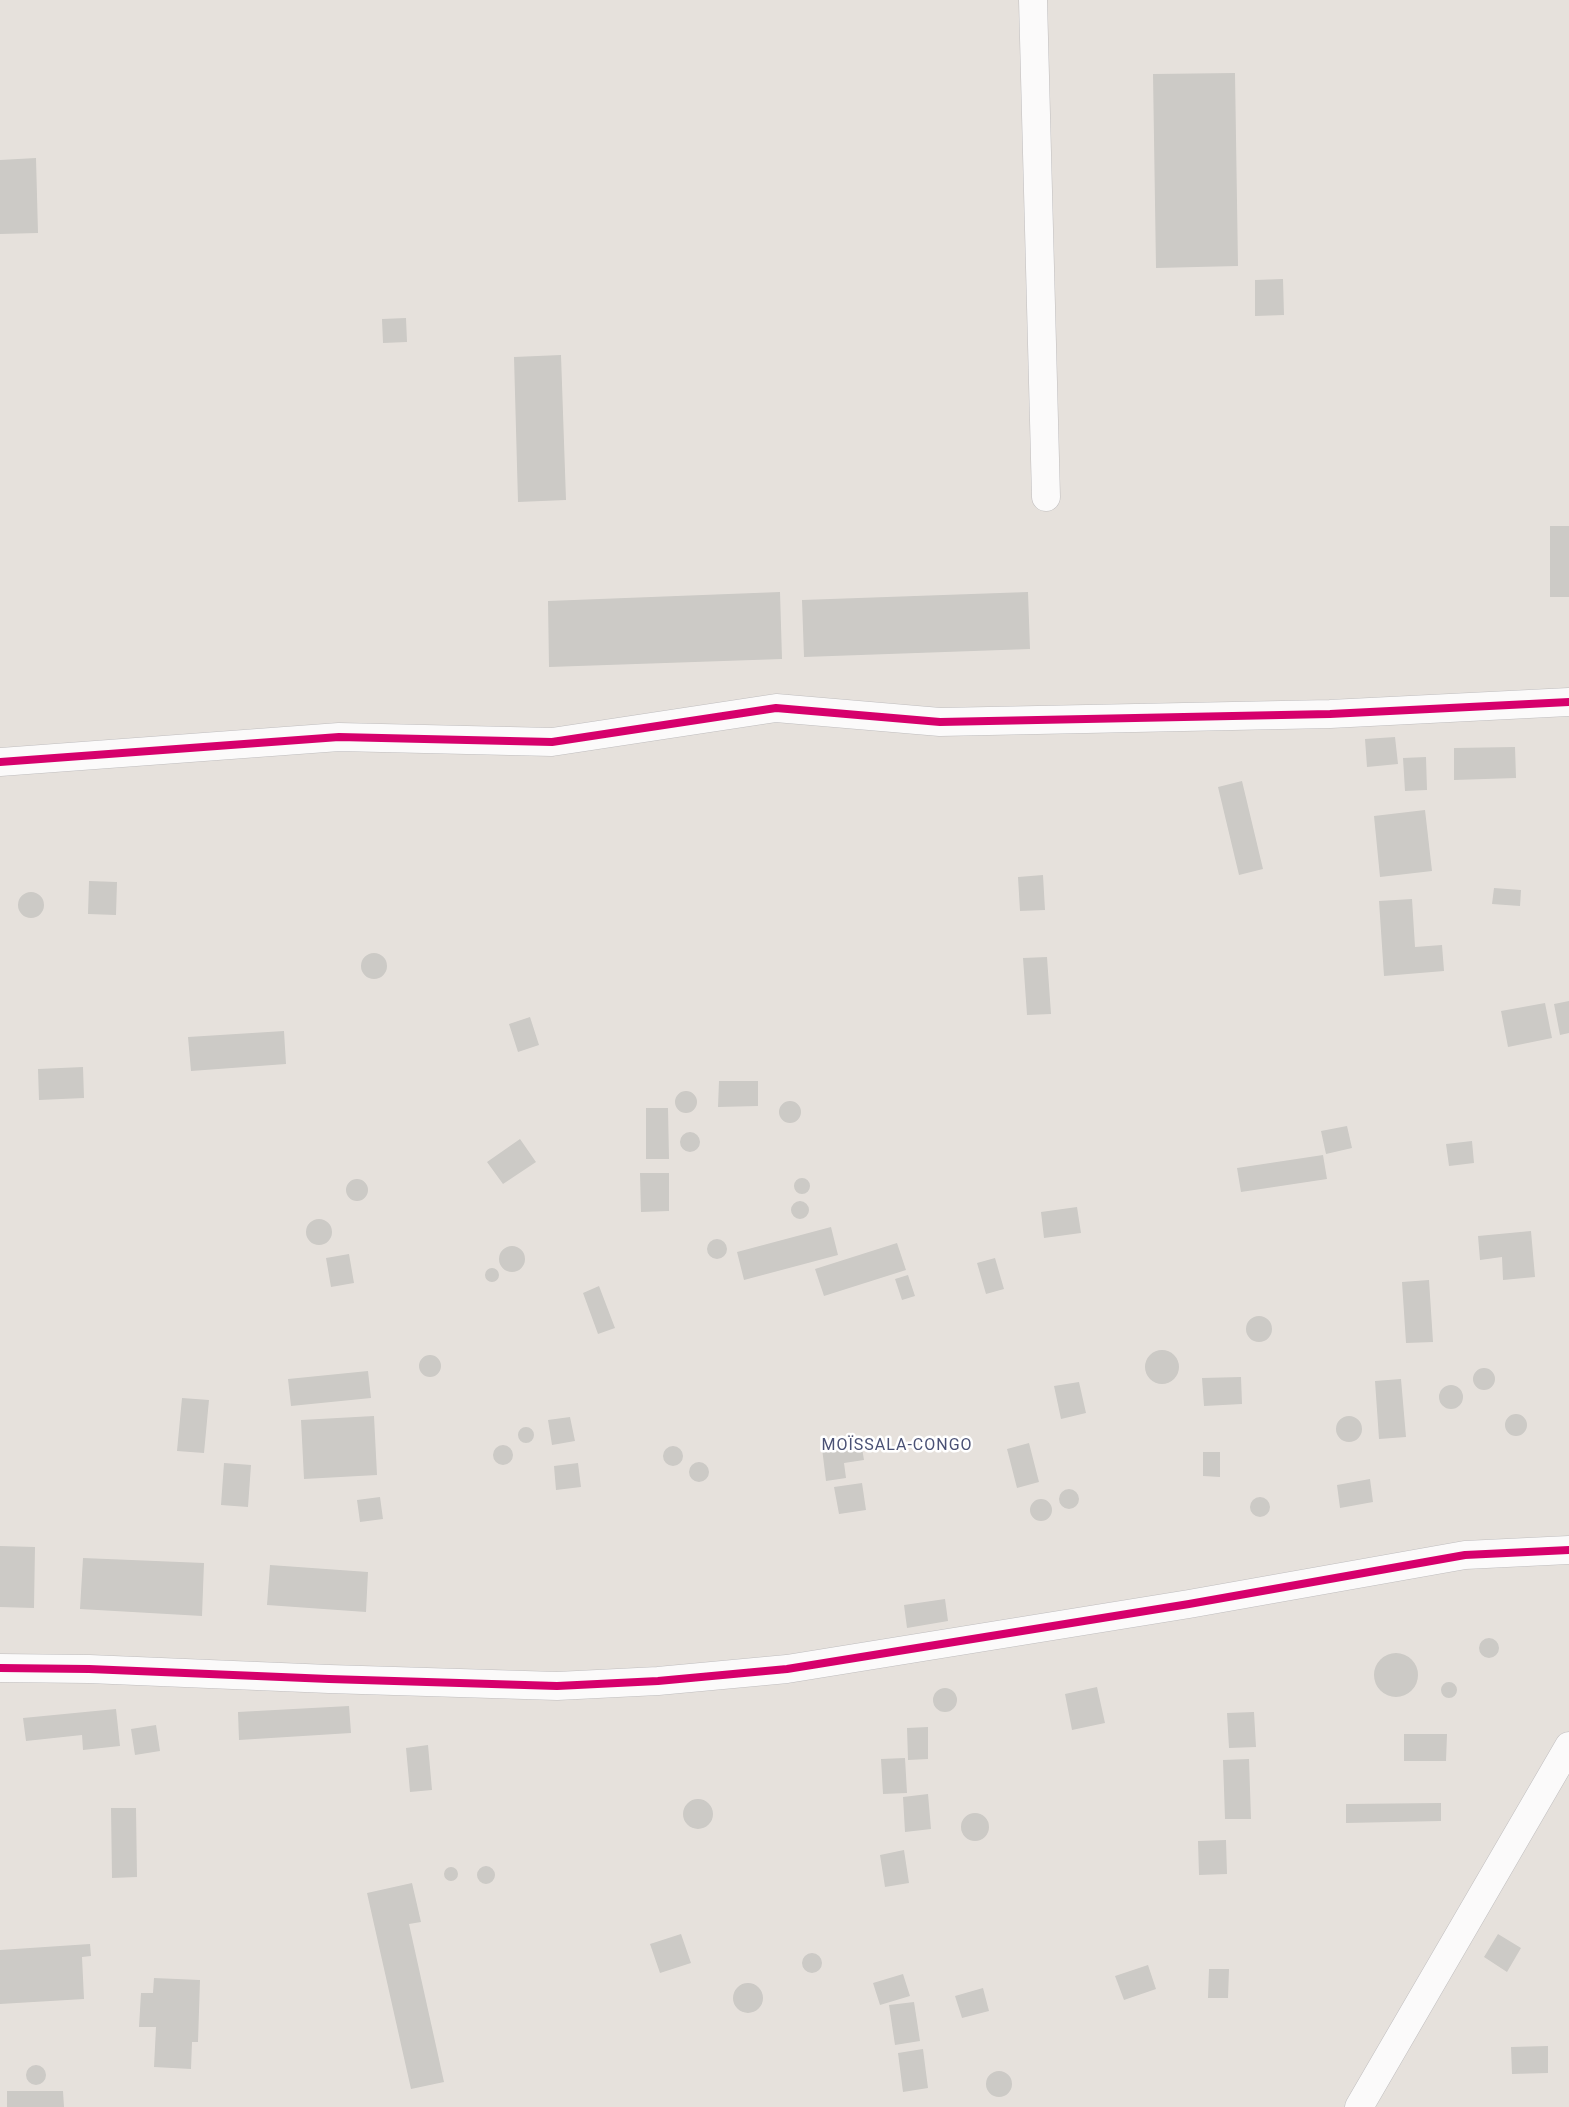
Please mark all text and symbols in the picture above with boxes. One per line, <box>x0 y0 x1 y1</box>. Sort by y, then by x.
district label: MOÏSSALA-CONGO <box>820 1436 974 1456</box>

